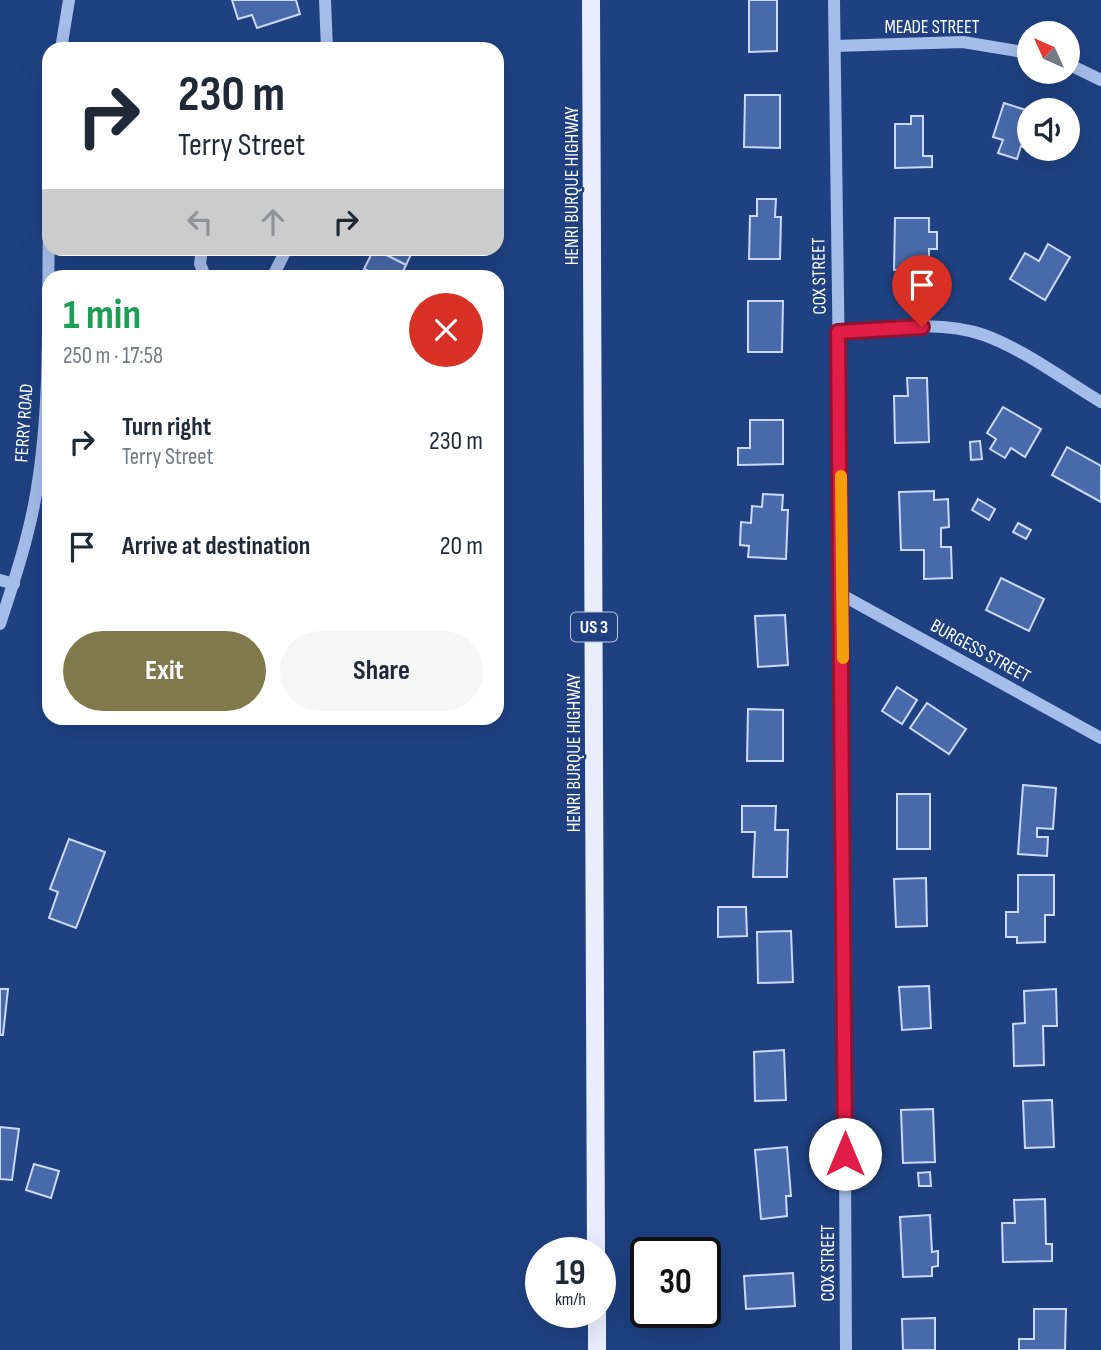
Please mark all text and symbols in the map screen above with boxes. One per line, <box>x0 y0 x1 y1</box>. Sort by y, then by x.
street label: MEADE STREET <box>884 16 980 39</box>
north arrow <box>1017 21 1080 84</box>
map controls <box>1017 21 1080 161</box>
text: 230 m <box>178 66 285 125</box>
icon: right <box>63 70 154 161</box>
button: sound <box>1017 98 1080 161</box>
street label: HENRI BURQUE HIGHWAY <box>561 107 584 265</box>
text: Terry Street <box>178 126 305 165</box>
icon: left <box>181 203 219 241</box>
icon: ahead <box>254 203 292 241</box>
icon: right <box>327 203 365 241</box>
street label: COX STREET <box>807 237 832 315</box>
pin <box>892 255 952 327</box>
icon: arrive <box>903 266 941 304</box>
text: 1 min <box>63 290 141 341</box>
button: close <box>409 293 483 367</box>
text: 250 m · 17:58 <box>63 342 163 370</box>
street label: FERRY ROAD <box>10 383 39 463</box>
text: Turn right <box>122 412 211 443</box>
icon: right <box>63 423 101 461</box>
text: 230 m <box>429 426 483 457</box>
text: Terry Street <box>122 443 214 471</box>
icon: arrive <box>63 528 101 566</box>
text: Arrive at destination <box>122 531 310 562</box>
text: 20 m <box>440 531 483 562</box>
road number: US 3 <box>571 612 617 642</box>
street label: BURGESS STREET <box>926 614 1034 688</box>
button: Exit <box>63 631 266 711</box>
button: Share <box>280 631 483 711</box>
street label: HENRI BURQUE HIGHWAY <box>563 674 586 832</box>
position arrow <box>808 1117 882 1191</box>
street label: COX STREET <box>817 1224 840 1302</box>
speed limit sign: 30 <box>630 1237 721 1328</box>
text: 19 <box>555 1252 586 1295</box>
text: km/h <box>555 1289 586 1310</box>

